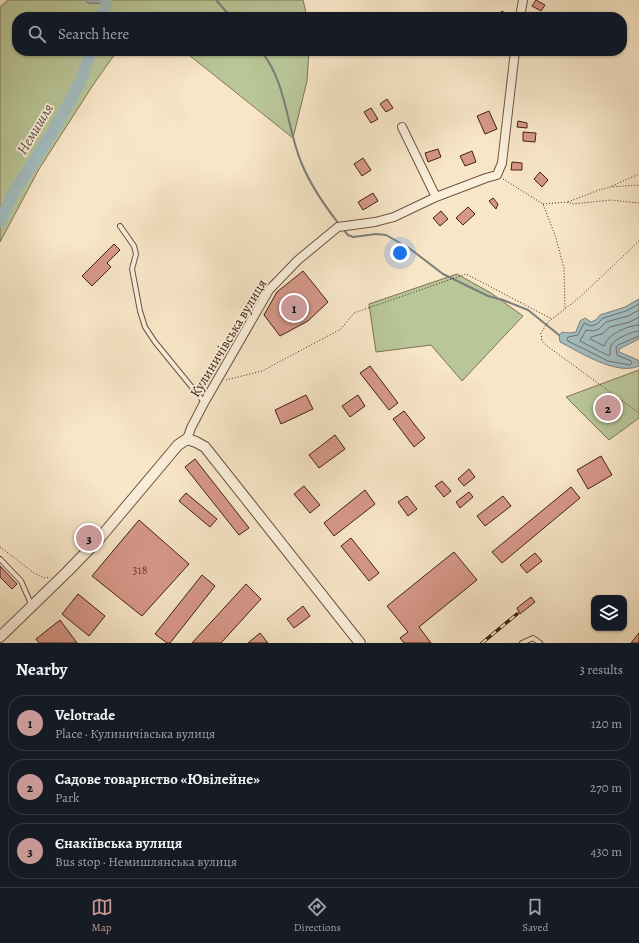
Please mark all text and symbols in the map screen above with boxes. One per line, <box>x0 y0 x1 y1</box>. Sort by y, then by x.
search box <box>12 12 627 56</box>
icon: search <box>26 23 48 45</box>
text: Search here <box>58 24 129 44</box>
water label: Немишля <box>12 100 58 158</box>
your location <box>390 243 410 263</box>
street label: Кулиничівська вулиця <box>186 275 271 401</box>
pin: 1 <box>281 293 307 323</box>
pin: 2 <box>595 393 621 423</box>
pin: 3 <box>76 523 102 553</box>
house number: 318 <box>133 562 148 578</box>
map controls <box>591 595 627 631</box>
button: layers <box>591 595 627 631</box>
text: Nearby <box>16 658 67 681</box>
text: 3 results <box>579 661 623 678</box>
text: Velotrade <box>55 705 115 725</box>
text: 1 <box>28 715 32 732</box>
text: 120 m <box>591 715 622 732</box>
text: Place · Кулиничівська вулиця <box>55 725 215 742</box>
text: Садове товариство «Ювілейне» <box>55 769 260 789</box>
text: 2 <box>27 779 33 796</box>
text: 270 m <box>590 779 622 796</box>
text: Park <box>55 789 79 806</box>
text: Єнакіївська вулиця <box>55 833 182 853</box>
text: 3 <box>27 843 33 860</box>
text: 430 m <box>590 843 622 860</box>
text: Bus stop · Немишлянська вулиця <box>55 853 237 870</box>
tab: Map <box>91 896 113 935</box>
tab: Directions <box>294 896 341 935</box>
tab: Saved <box>522 896 548 935</box>

